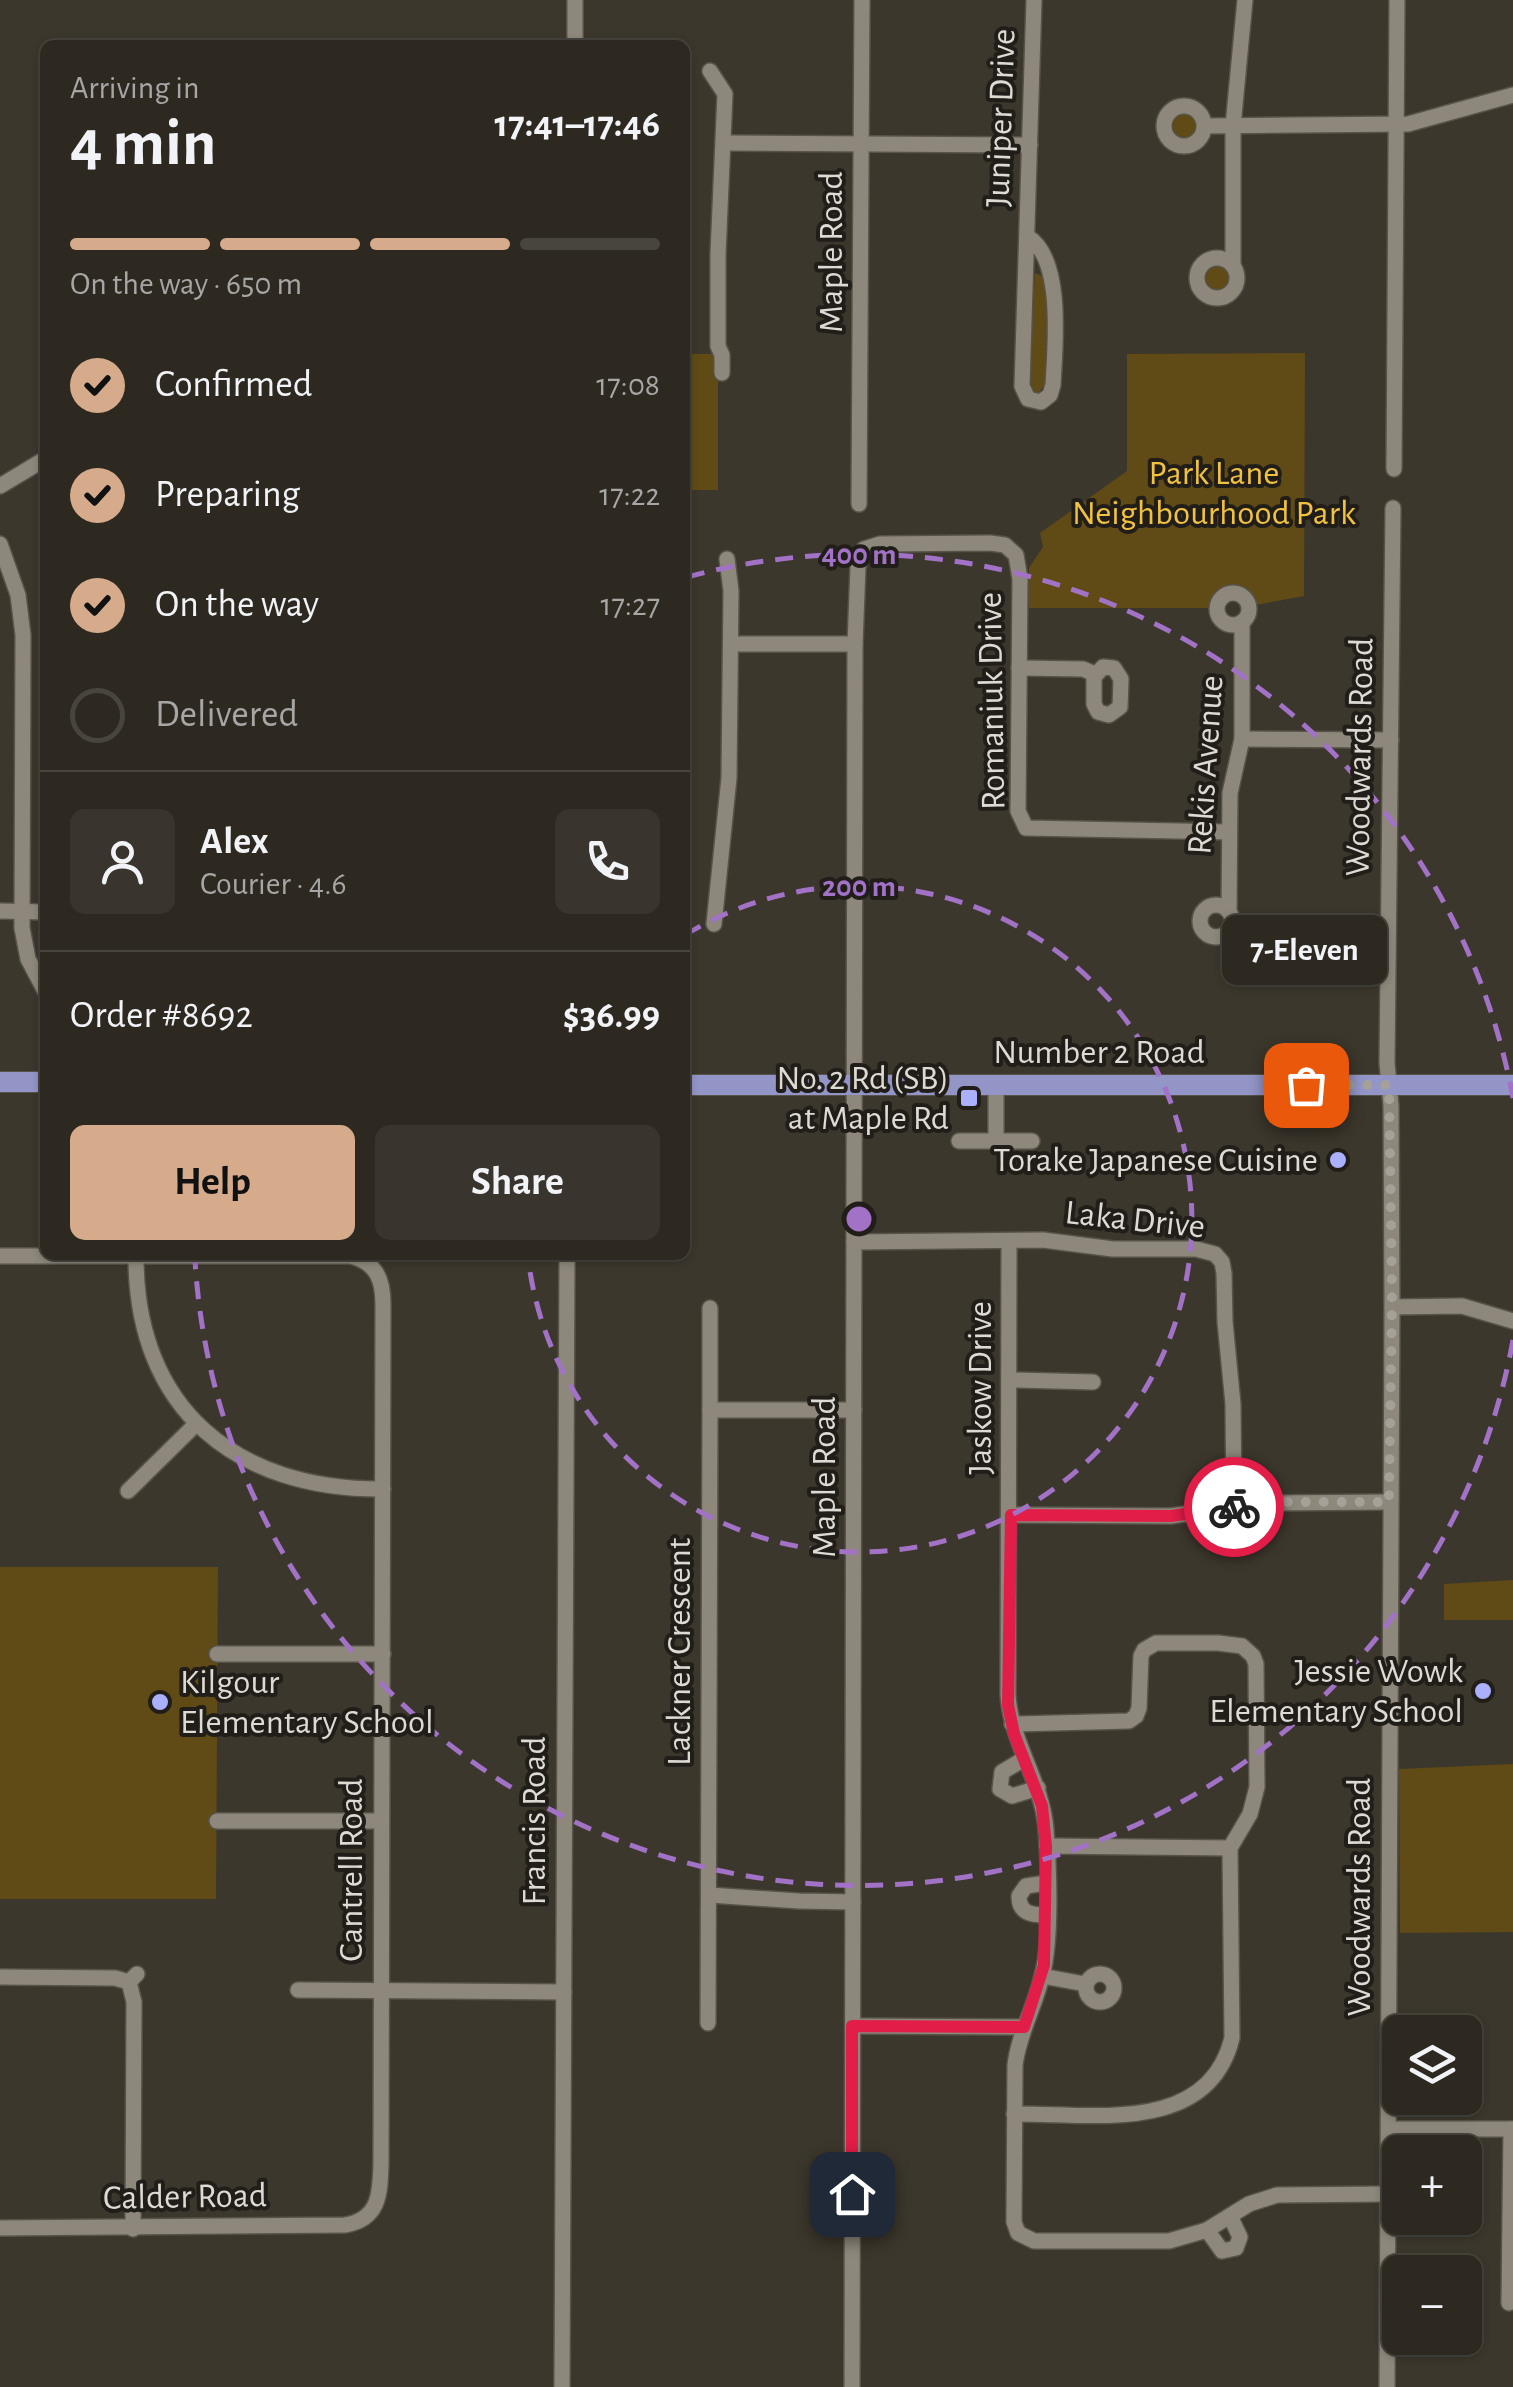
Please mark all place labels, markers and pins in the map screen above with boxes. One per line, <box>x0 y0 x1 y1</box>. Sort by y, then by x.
callout: 7-Eleven <box>1224 915 1388 985</box>
pin <box>1264 1043 1349 1128</box>
place label: No. 2 Rd (SB) at Maple Rd <box>777 1061 949 1136</box>
marker: No. 2 Rd (SB) at Maple Rd <box>958 1087 980 1109</box>
place label: Torake Japanese Cuisine <box>993 1143 1318 1178</box>
marker: Torake Japanese Cuisine <box>1327 1149 1349 1171</box>
centre of rings <box>841 1201 877 1237</box>
place label: Jessie Wowk Elementary School <box>1209 1654 1463 1729</box>
place label: Kilgour Elementary School <box>180 1665 434 1740</box>
marker: Jessie Wowk Elementary School <box>1472 1680 1494 1702</box>
marker: Kilgour Elementary School <box>149 1691 171 1713</box>
pin <box>810 2152 895 2237</box>

